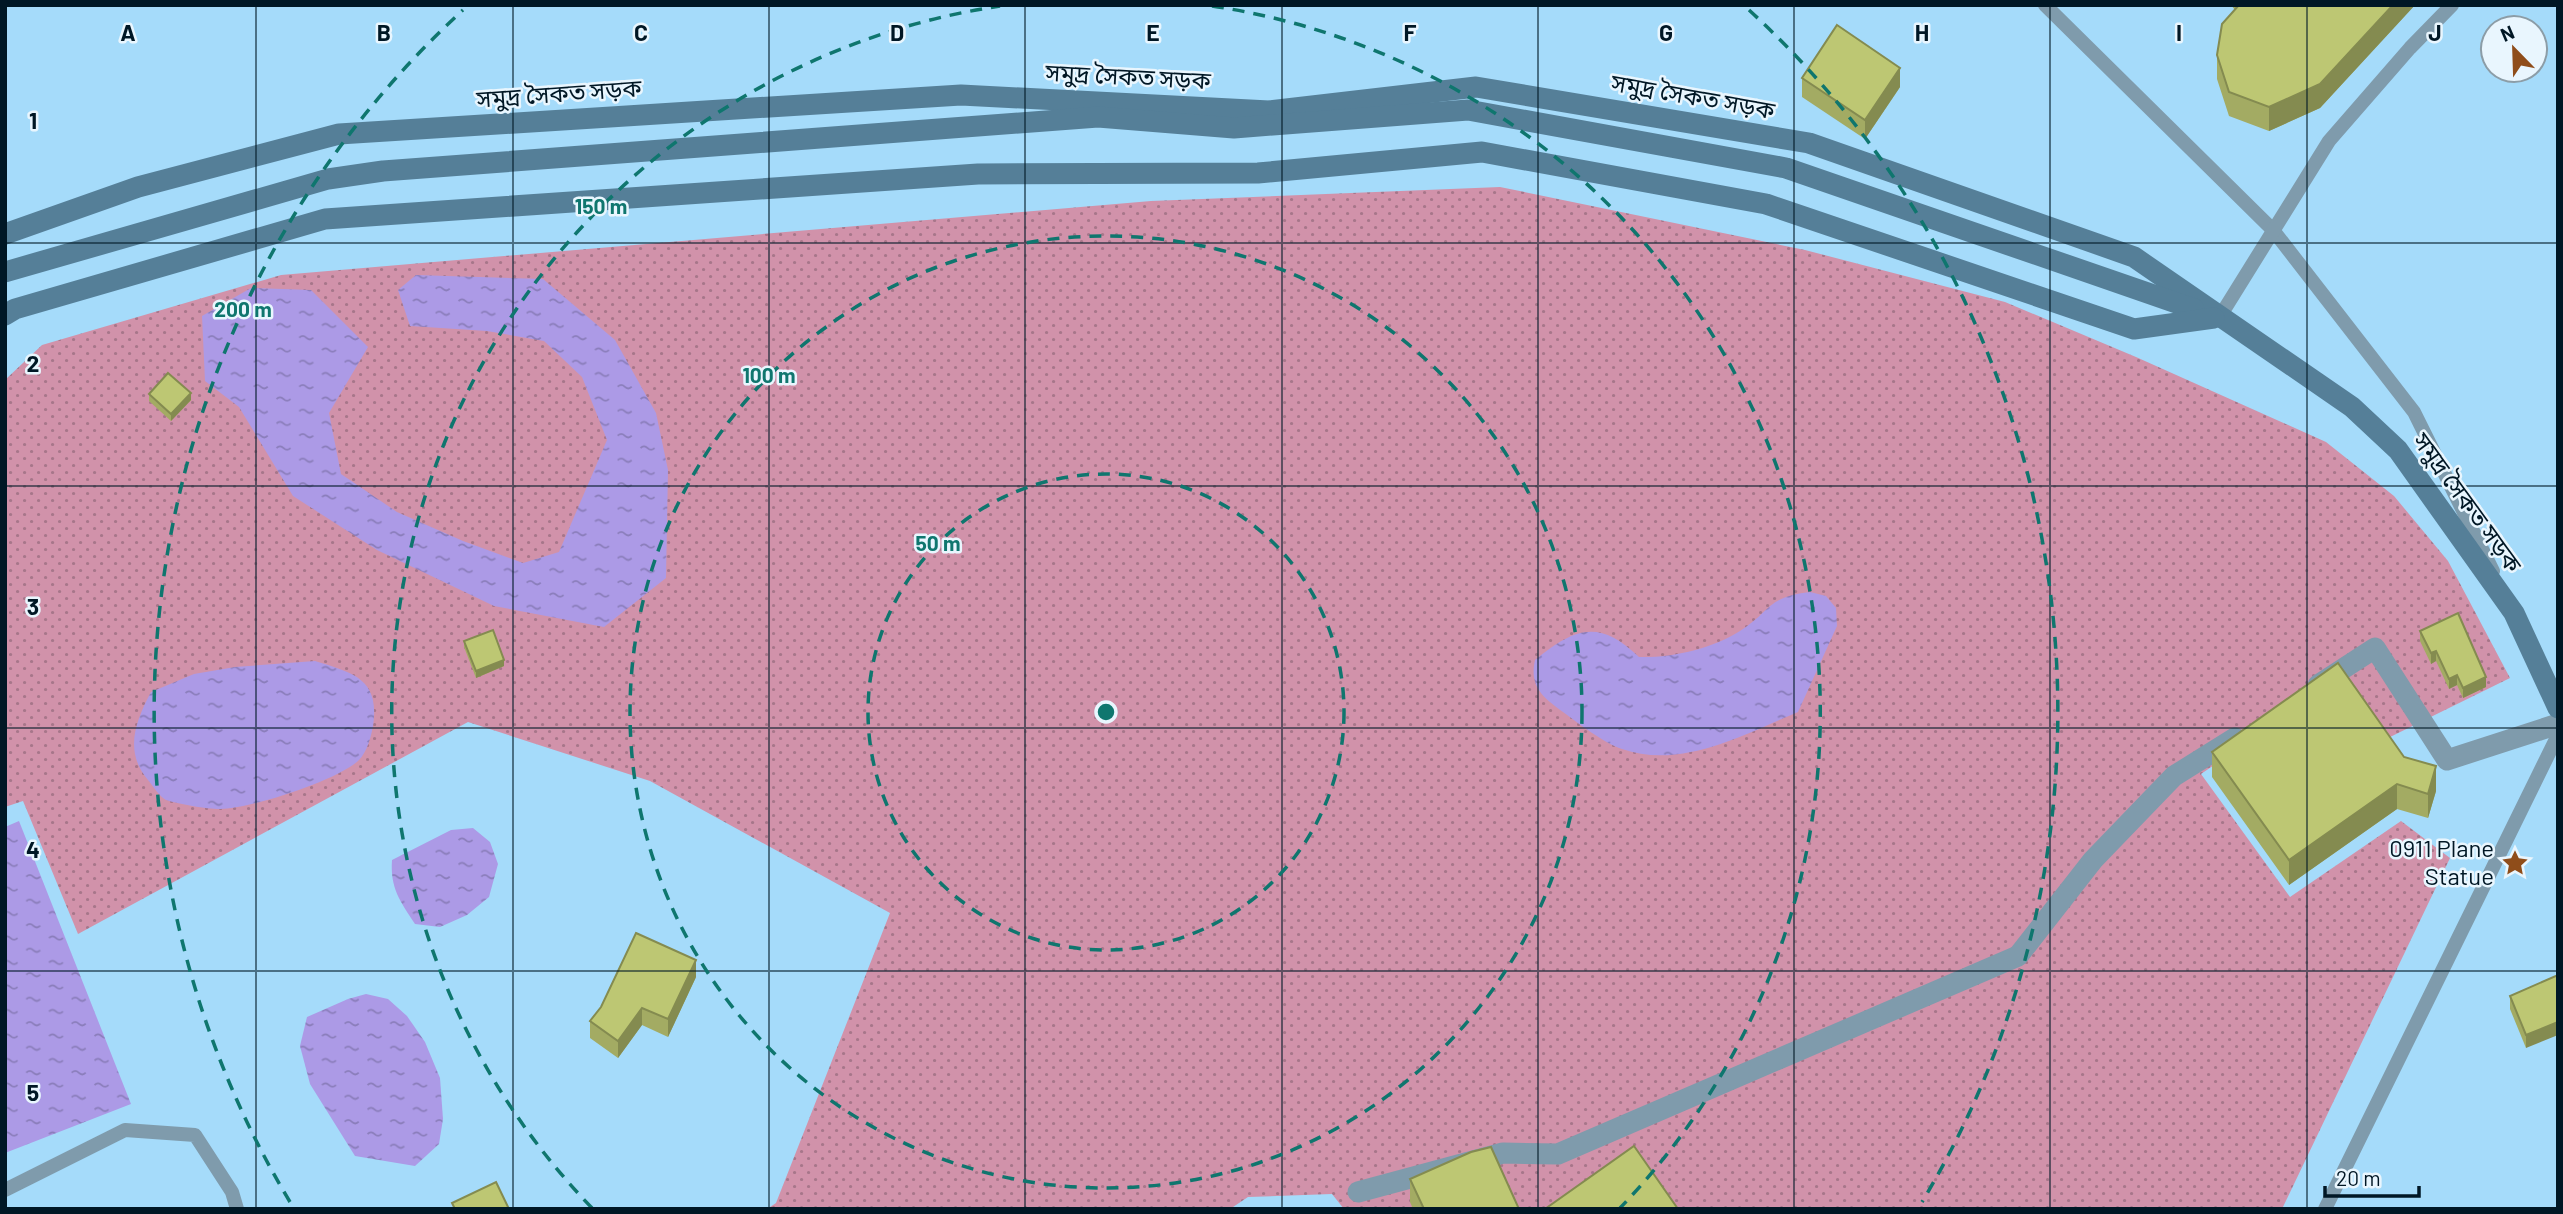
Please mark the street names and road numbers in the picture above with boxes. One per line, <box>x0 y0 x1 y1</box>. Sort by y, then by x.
street label: সমুদ্র সৈকত সড়ক <box>1044 57 1212 95</box>
street label: সমুদ্র সৈকত সড়ক <box>1608 67 1778 125</box>
street label: সমুদ্র সৈকত সড়ক <box>474 72 643 114</box>
street label: সমুদ্র সৈকত সড়ক <box>2406 426 2529 579</box>

